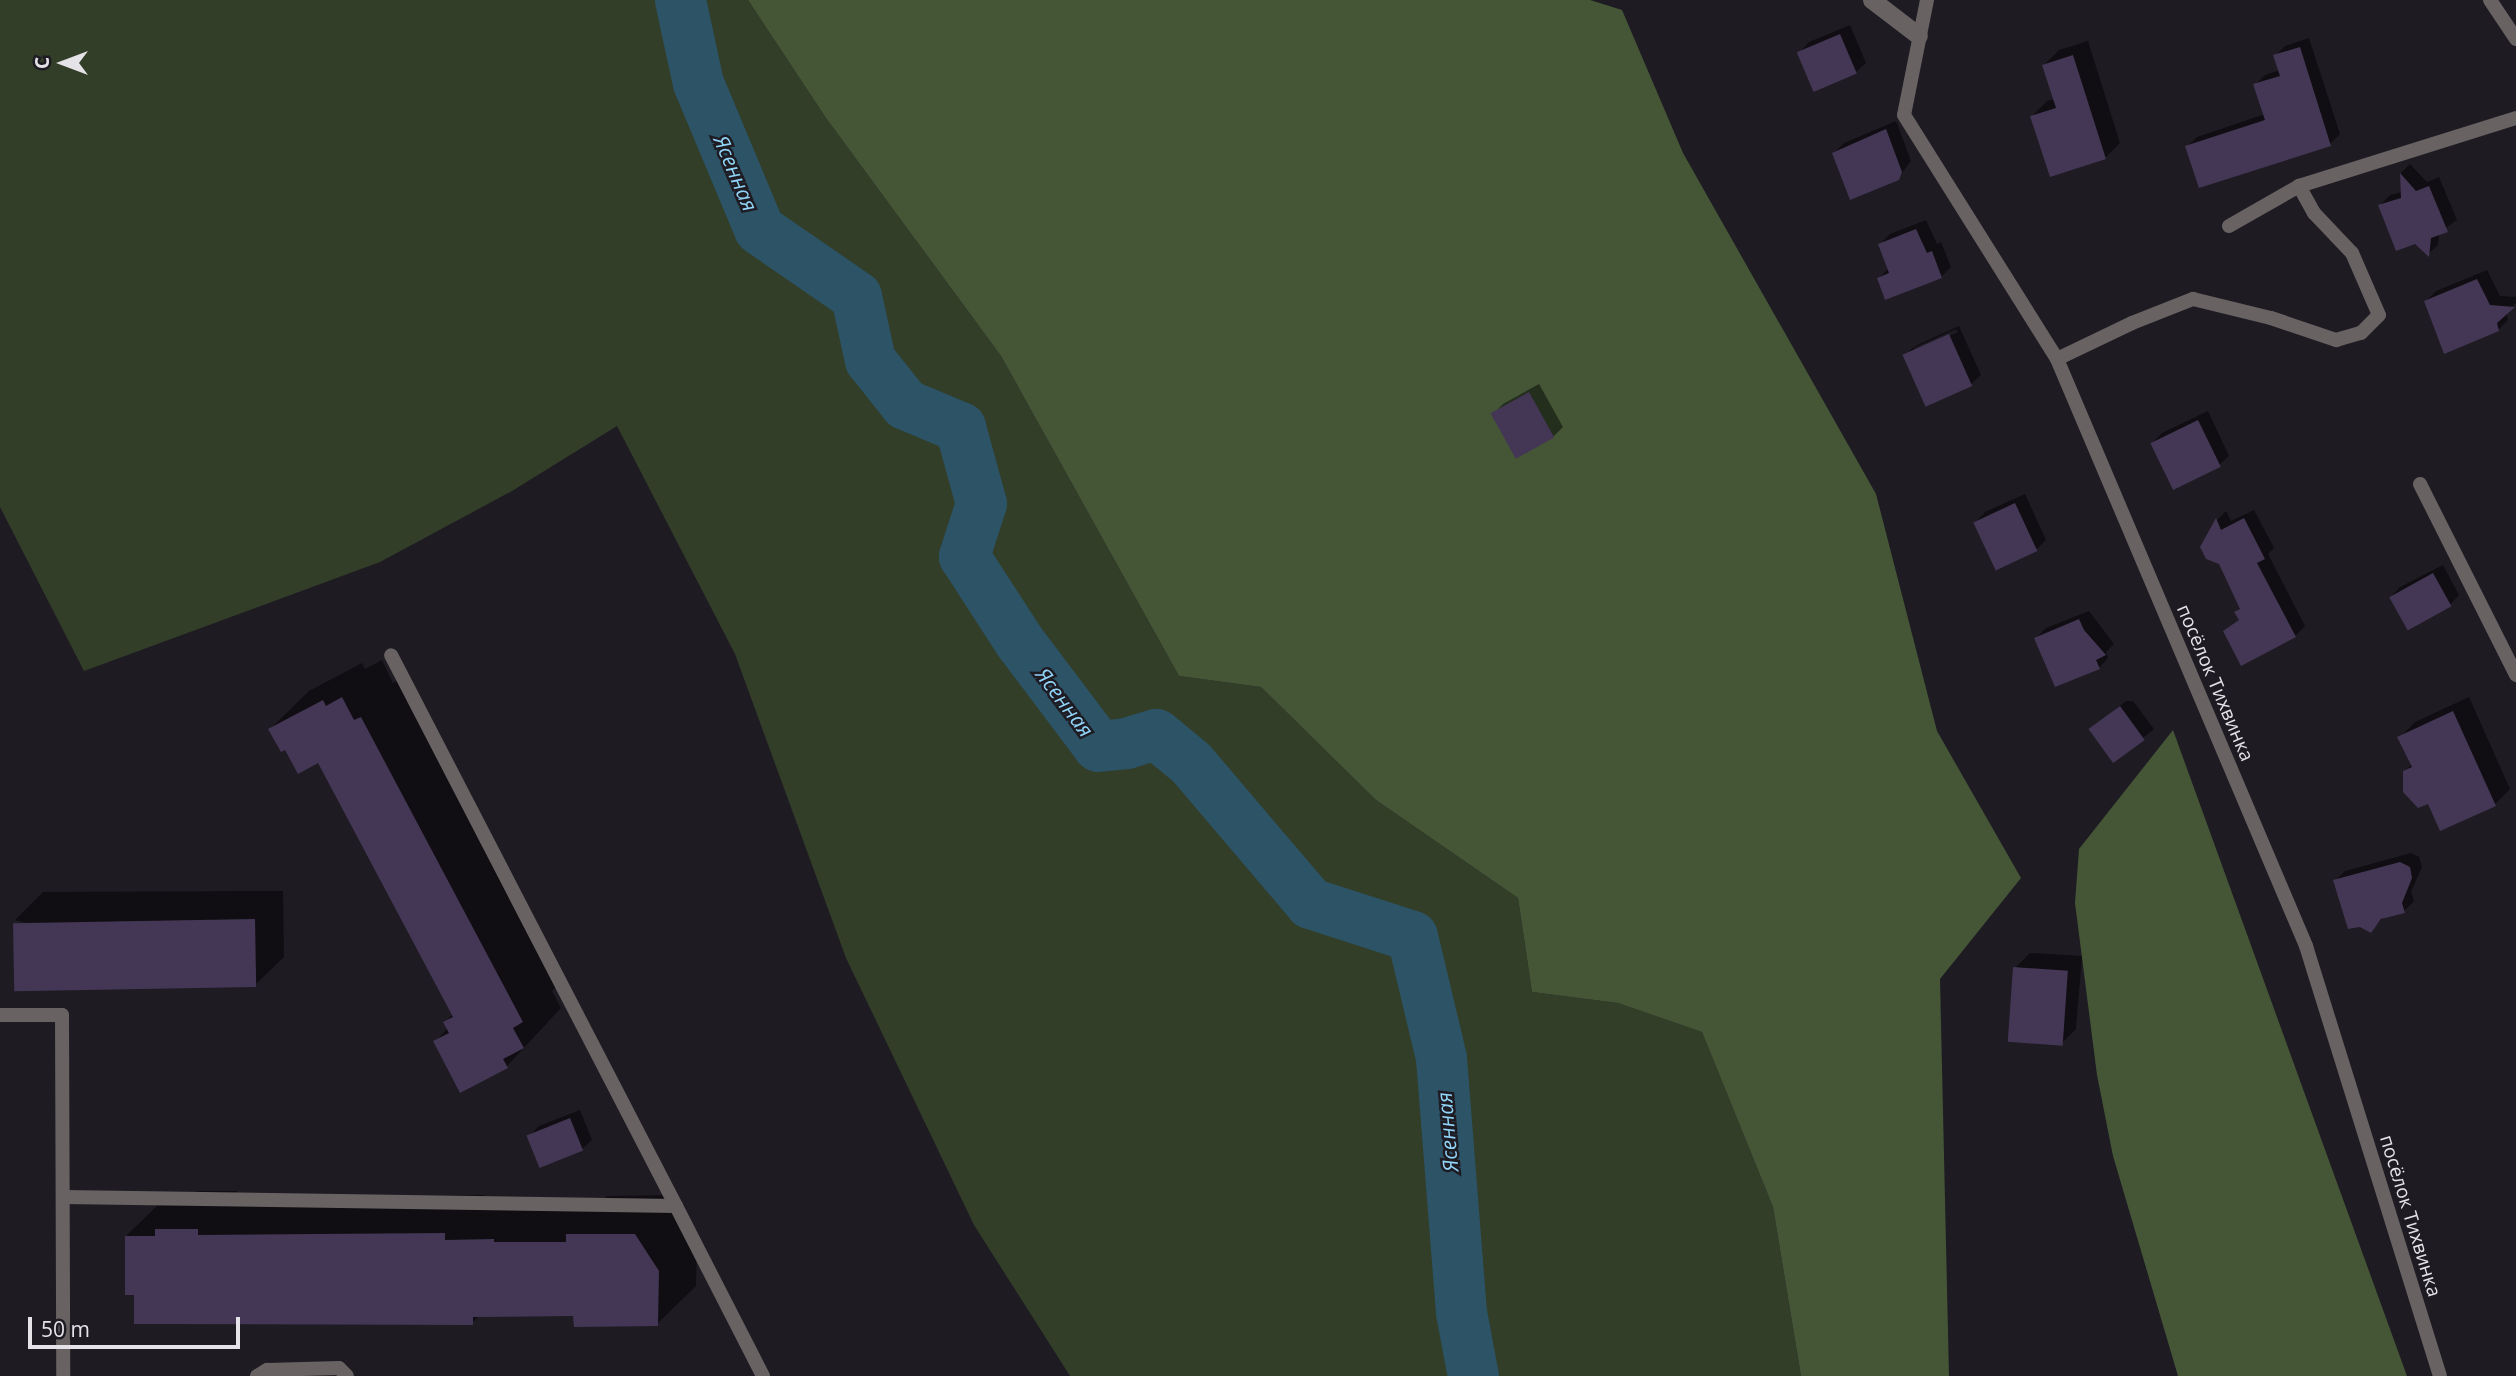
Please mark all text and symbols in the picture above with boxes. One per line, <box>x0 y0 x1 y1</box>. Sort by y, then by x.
north arrow <box>28 28 98 98</box>
text: С <box>29 57 55 69</box>
water label: Ясенная <box>709 131 763 215</box>
street label: посёлок Тихвинка <box>2172 601 2258 765</box>
water label: Ясенная <box>1031 662 1099 742</box>
water label: Ясенная <box>1431 1091 1463 1173</box>
street label: посёлок Тихвинка <box>2375 1132 2445 1300</box>
scale bar <box>32 1302 243 1346</box>
text: 50 m <box>41 1315 90 1343</box>

